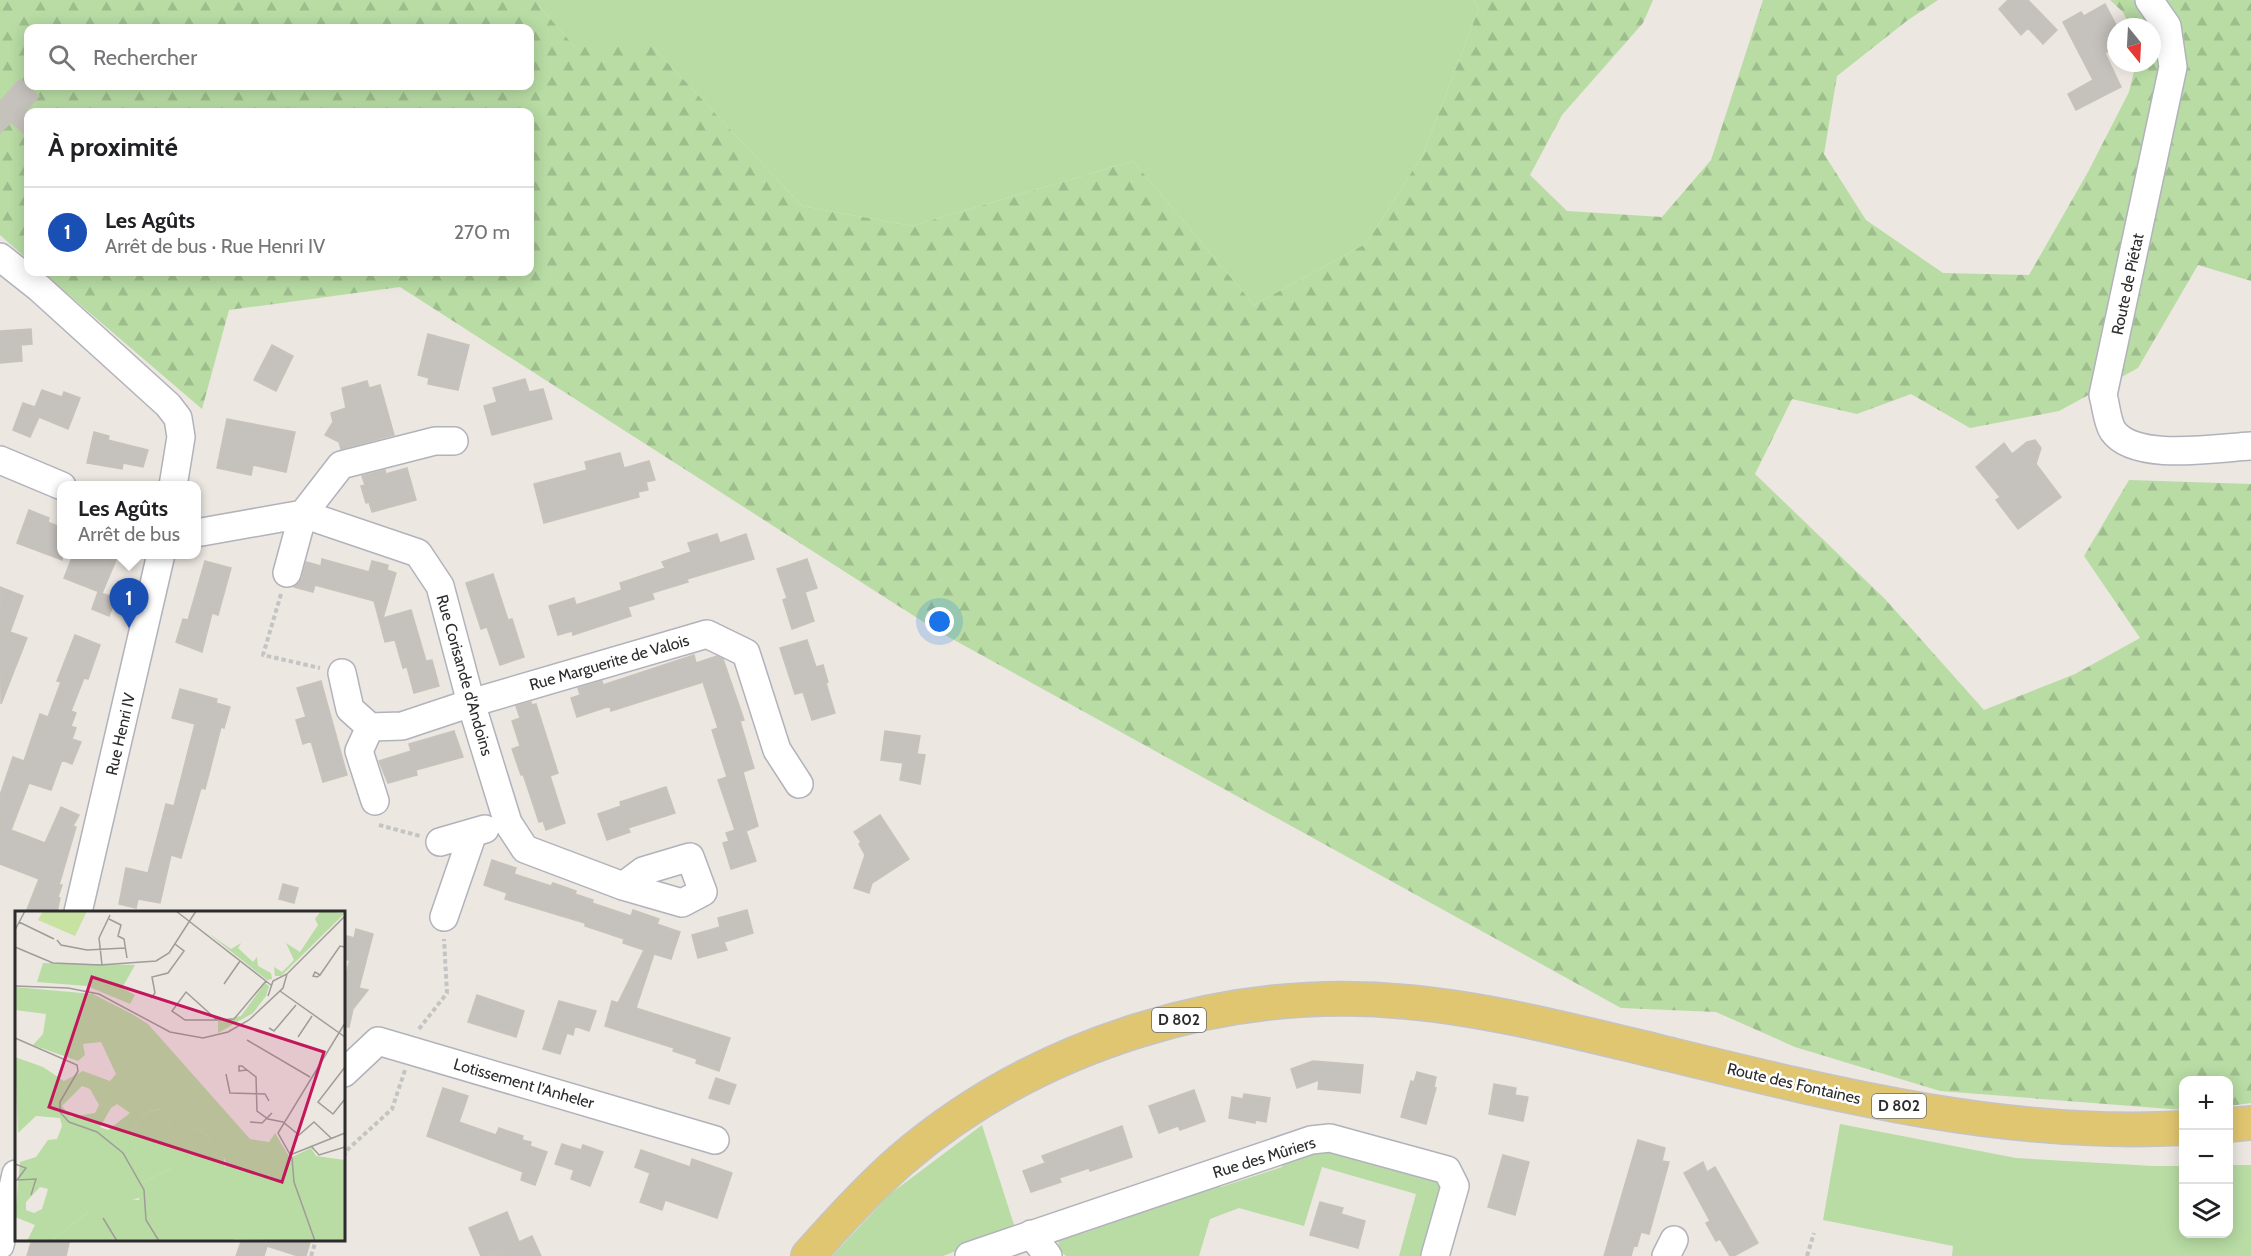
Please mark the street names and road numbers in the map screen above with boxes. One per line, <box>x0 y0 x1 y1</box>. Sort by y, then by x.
street label: Route de Piétat <box>2107 231 2148 337</box>
street label: Rue Corisande d'Andoins <box>432 592 497 758</box>
street label: Rue Marguerite de Valois <box>527 630 692 694</box>
street label: Rue Henri IV <box>102 691 139 777</box>
road number: D 802 <box>1152 1008 1206 1032</box>
street label: Lotissement l'Anheler <box>451 1054 597 1113</box>
street label: Route des Fontaines <box>1725 1059 1863 1108</box>
road number: D 802 <box>1872 1094 1926 1118</box>
street label: Rue des Mûriers <box>1210 1133 1318 1182</box>

